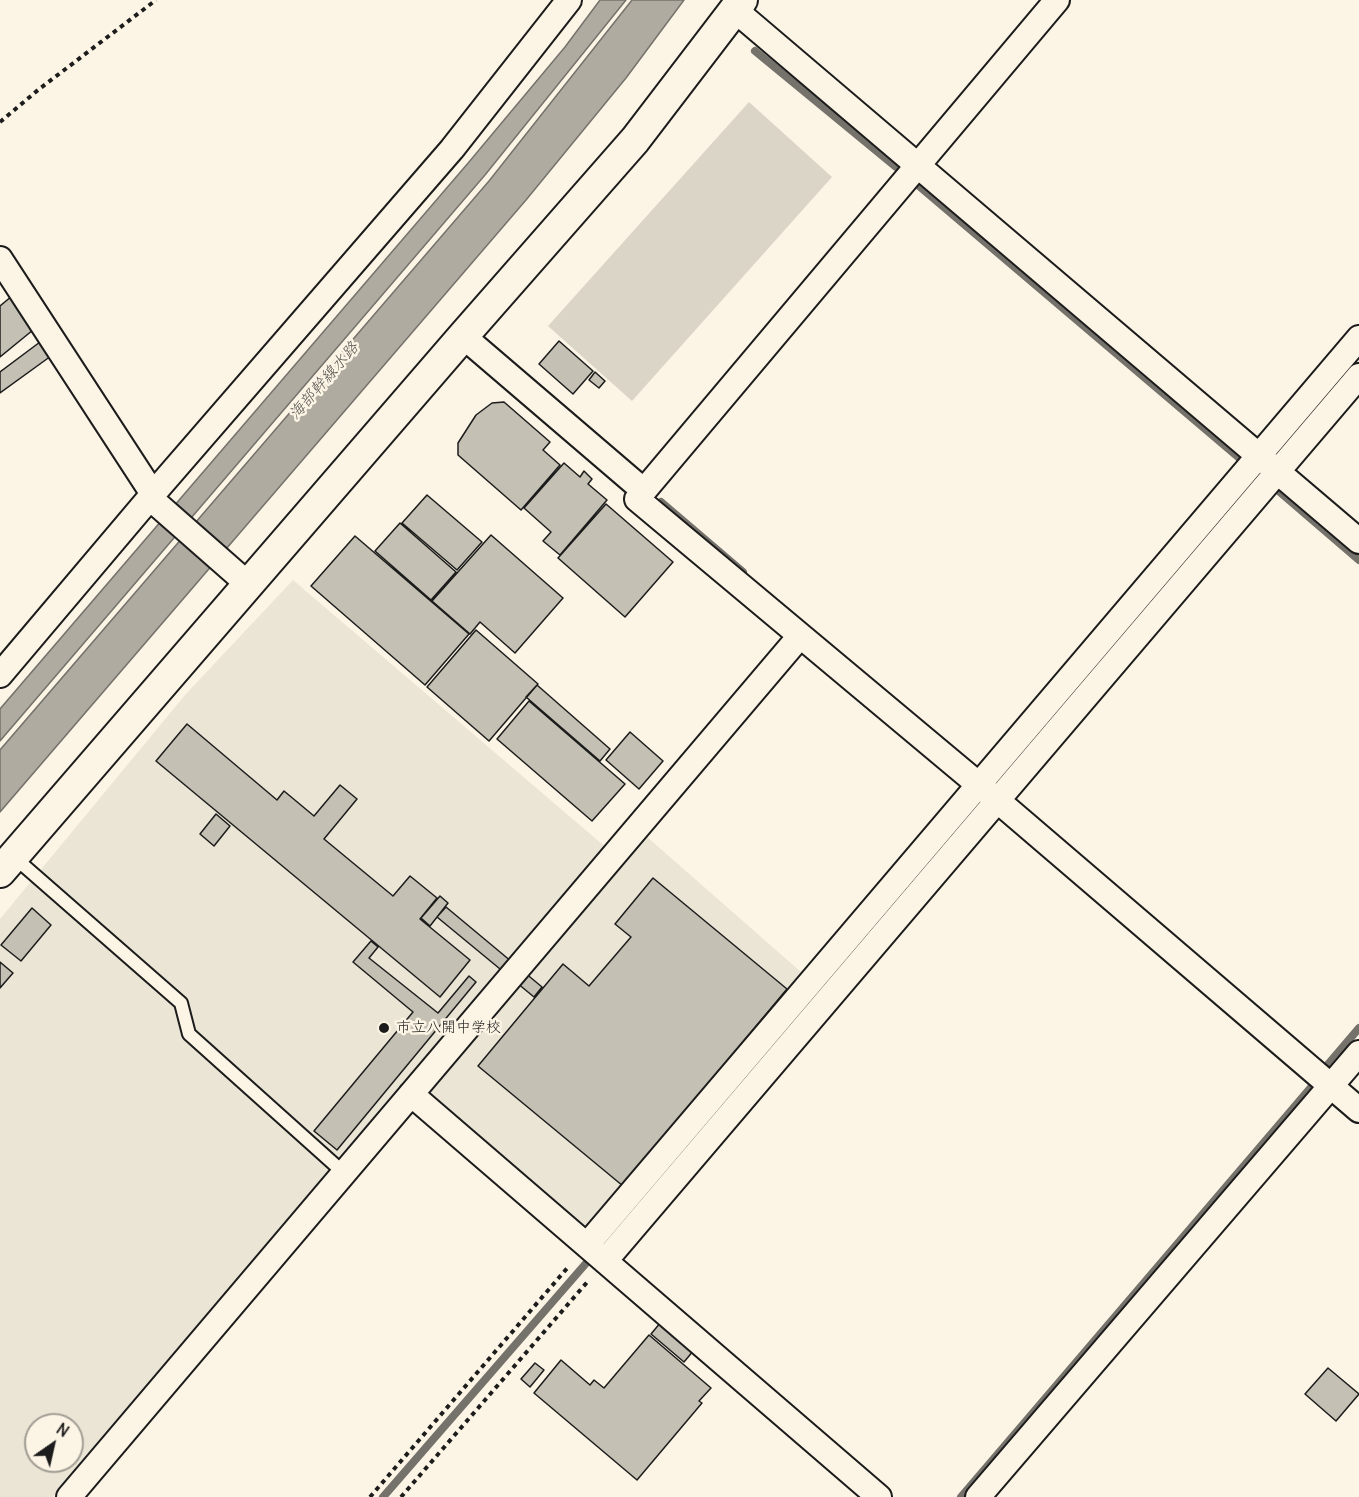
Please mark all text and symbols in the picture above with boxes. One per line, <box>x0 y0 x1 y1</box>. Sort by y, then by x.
water label: 海部幹線水路 <box>285 338 363 424</box>
place label: 市立八開中学校 <box>396 1019 501 1037</box>
marker: 市立八開中学校 <box>377 1021 391 1035</box>
north arrow <box>24 1413 84 1473</box>
text: N <box>53 1418 73 1441</box>

